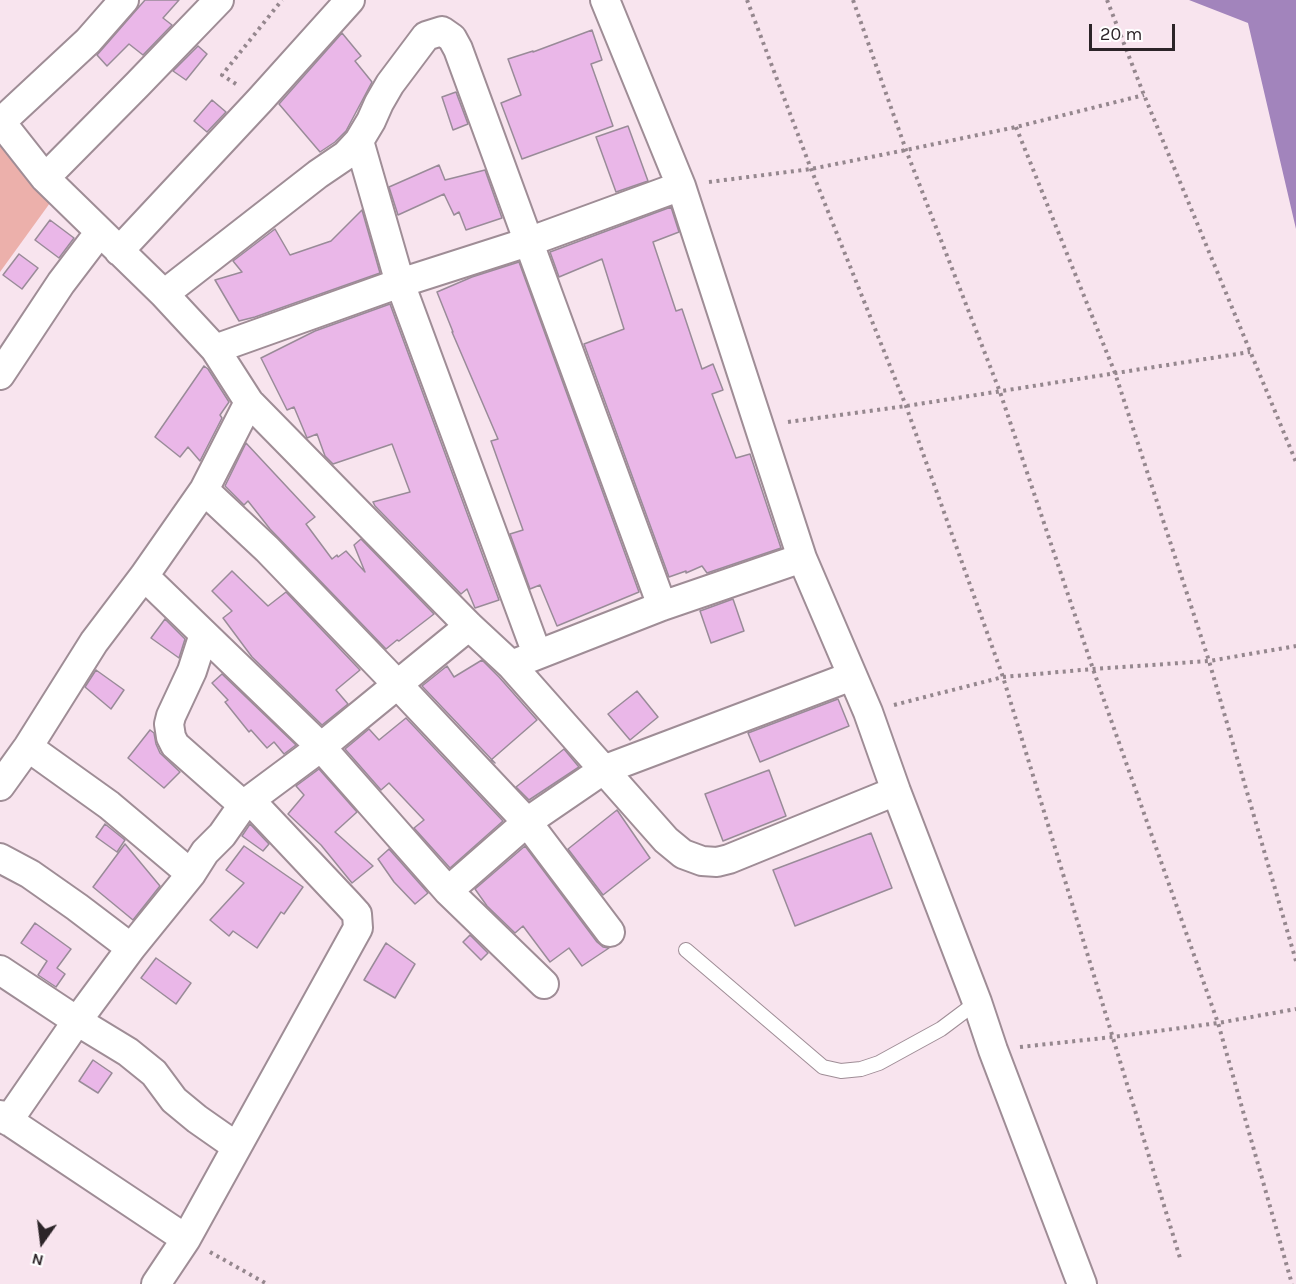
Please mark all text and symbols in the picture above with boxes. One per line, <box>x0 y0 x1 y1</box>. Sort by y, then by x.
scale bar <box>1092 12 1178 50</box>
text: 20 m <box>1100 23 1142 45</box>
north arrow <box>12 1212 72 1272</box>
text: N <box>30 1249 45 1271</box>

